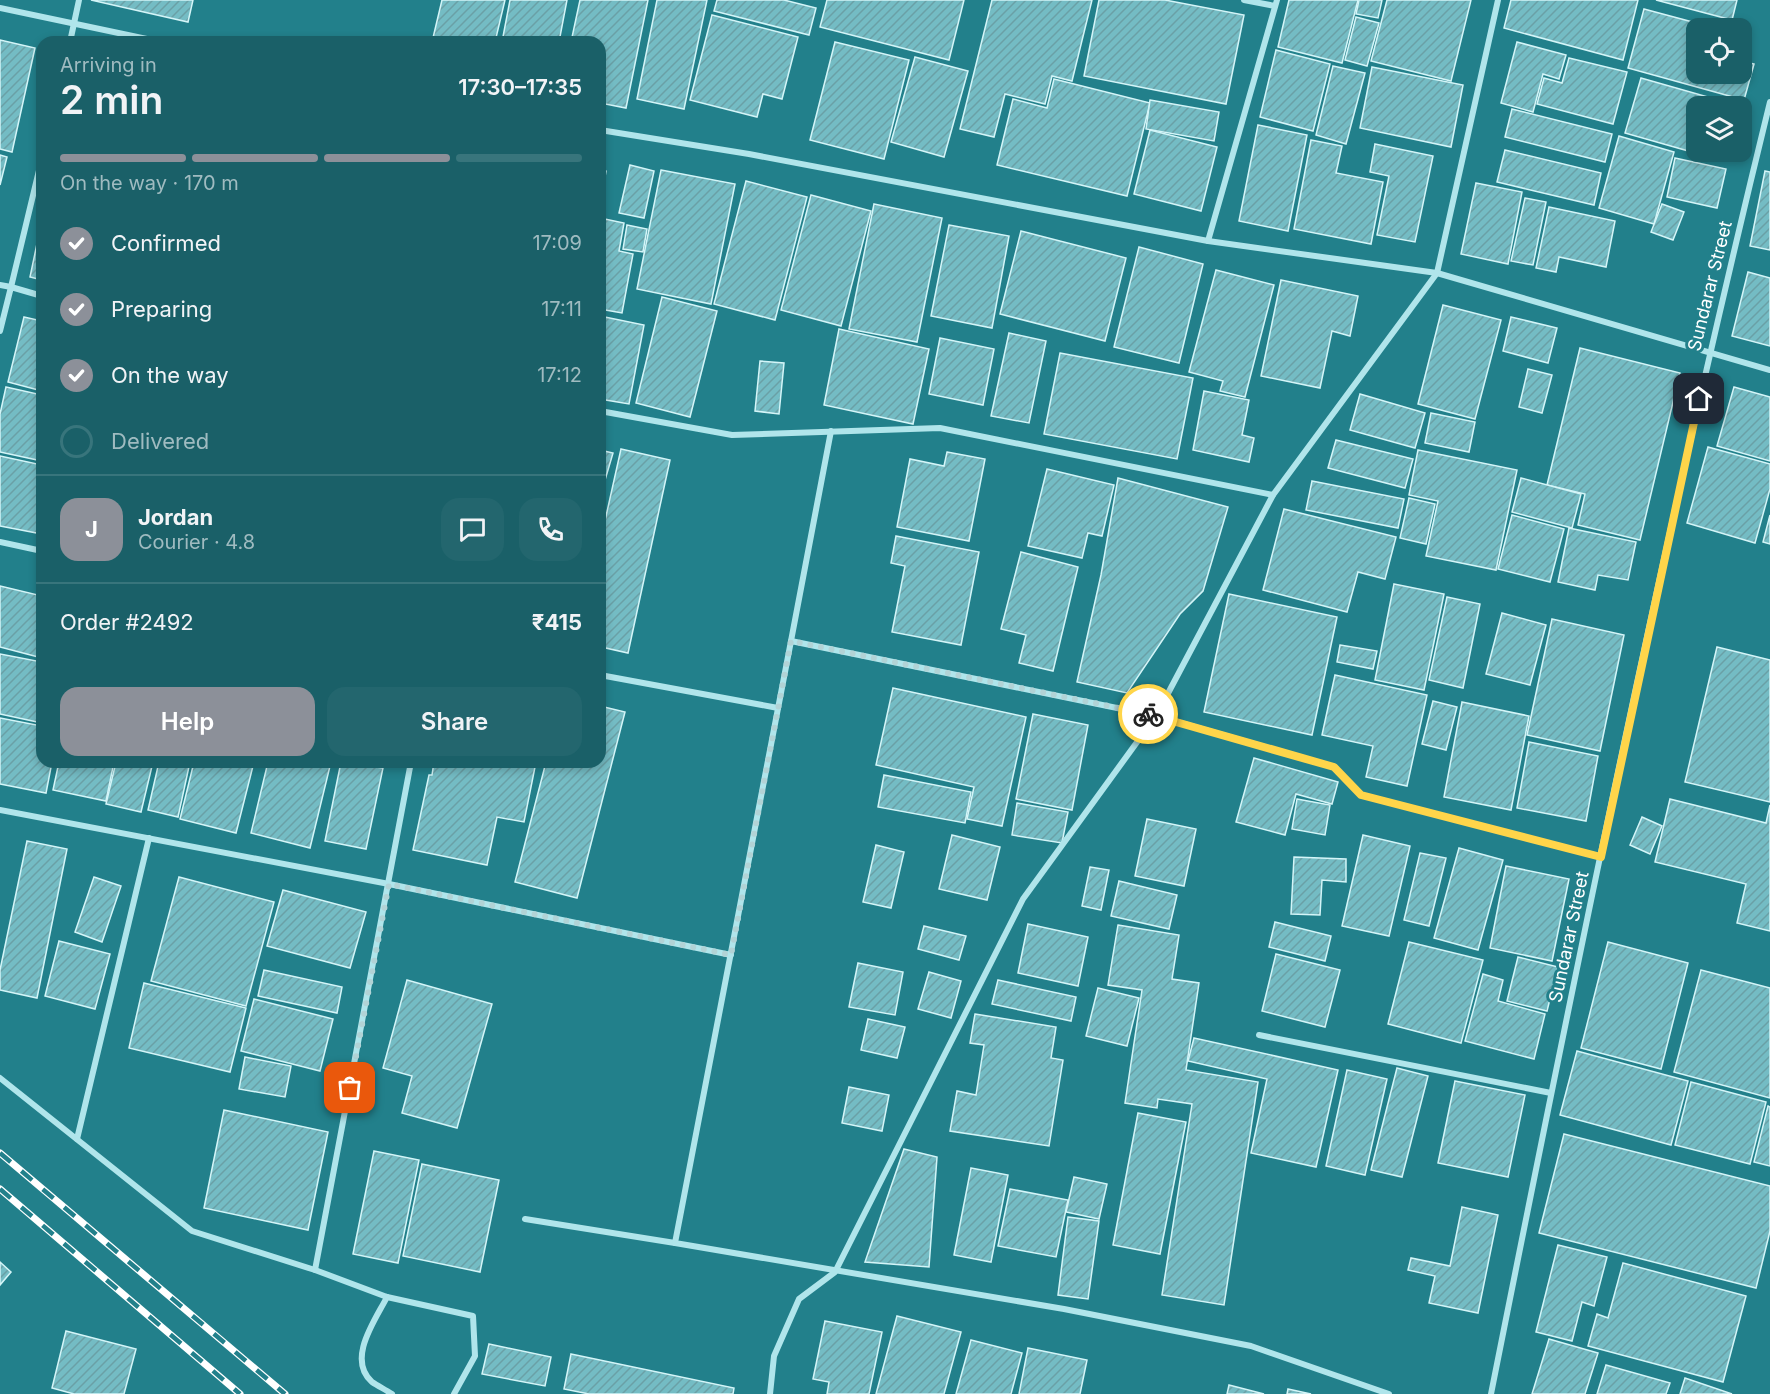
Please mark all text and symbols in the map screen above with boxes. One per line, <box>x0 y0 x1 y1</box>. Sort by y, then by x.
map controls <box>1686 18 1752 162</box>
button: locate <box>1686 18 1752 84</box>
text: Arriving in <box>60 53 157 77</box>
text: 17:30–17:35 <box>458 74 582 100</box>
text: 2 min <box>60 76 163 123</box>
button: layers <box>1686 96 1752 162</box>
text: On the way · 170 m <box>60 171 239 195</box>
street label: Sundarar Street <box>1683 218 1736 353</box>
icon: check <box>60 227 93 260</box>
text: Confirmed <box>111 230 221 256</box>
text: 17:09 <box>532 231 582 255</box>
icon: check <box>60 293 93 326</box>
text: Preparing <box>111 296 212 322</box>
text: 17:11 <box>541 297 582 321</box>
icon: check <box>60 359 93 392</box>
text: On the way <box>111 362 229 388</box>
text: 17:12 <box>537 363 582 387</box>
pin <box>1673 373 1724 424</box>
icon: home <box>1682 382 1715 415</box>
text: Delivered <box>111 428 209 454</box>
button: chat <box>441 498 504 561</box>
button: phone <box>519 498 582 561</box>
text: Jordan <box>138 504 213 530</box>
text: J <box>85 516 98 542</box>
text: Courier · 4.8 <box>138 530 255 554</box>
text: Order #2492 <box>60 609 194 635</box>
text: ₹415 <box>532 609 582 635</box>
courier <box>1118 684 1178 744</box>
button: Help <box>60 687 315 756</box>
button: Share <box>327 687 582 756</box>
icon: bike <box>1132 698 1165 731</box>
street label: Sundarar Street <box>1544 869 1593 1004</box>
pin <box>324 1062 375 1113</box>
icon: bag <box>333 1071 366 1104</box>

